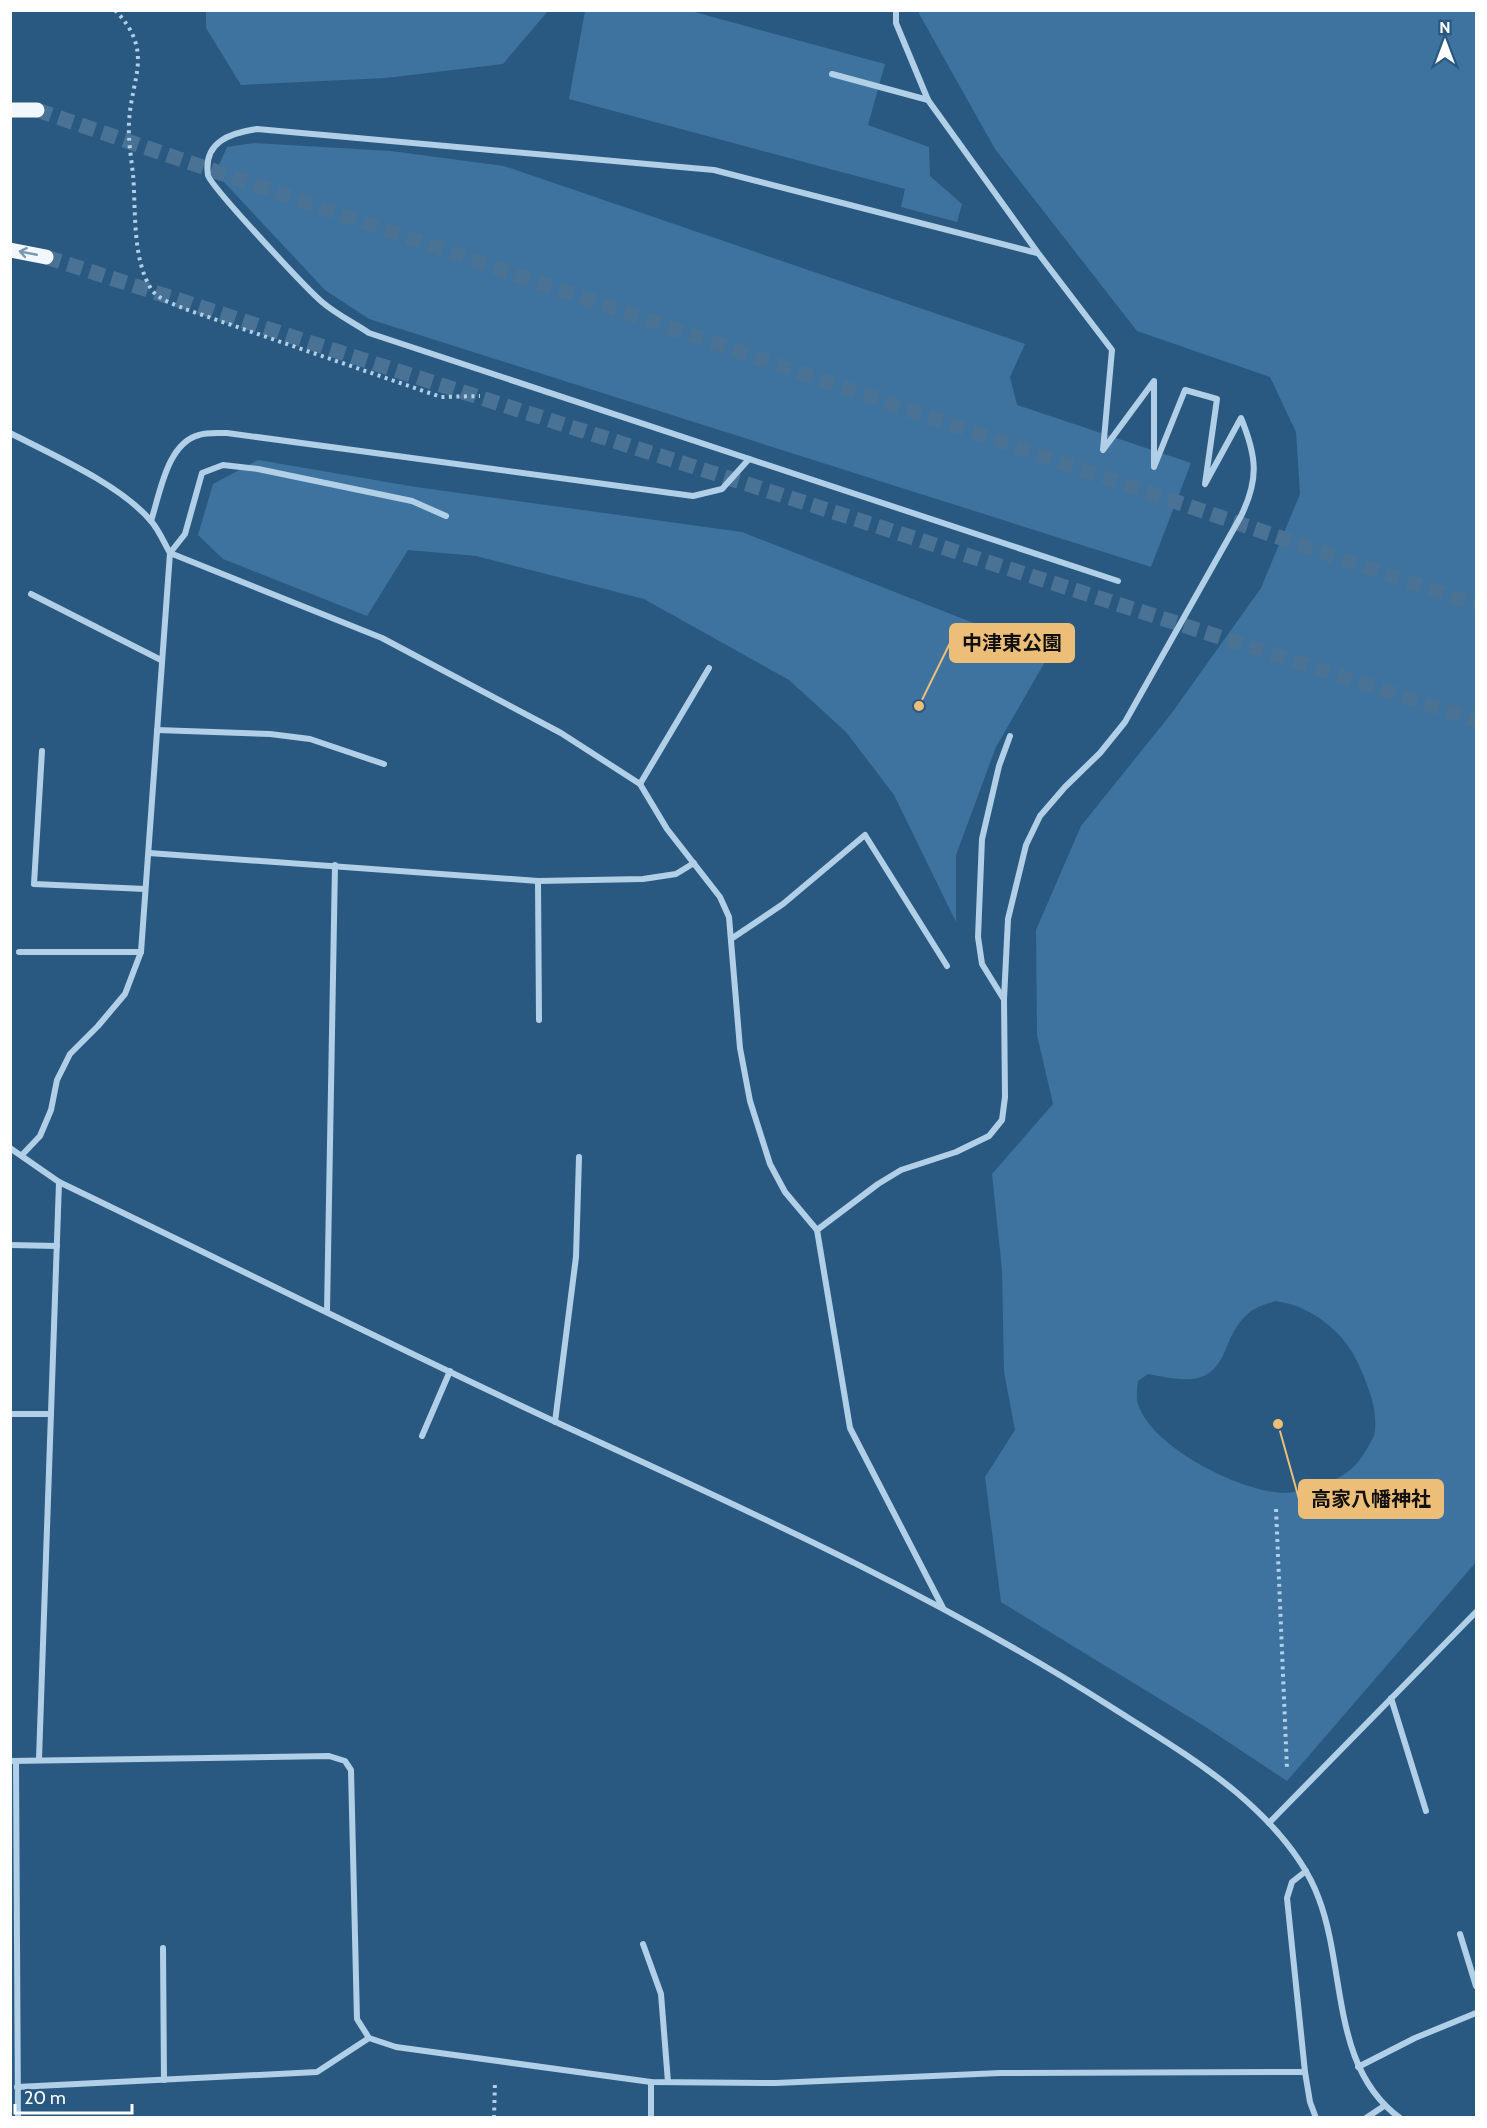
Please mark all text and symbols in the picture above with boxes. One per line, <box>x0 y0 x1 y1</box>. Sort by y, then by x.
north arrow <box>1415 12 1475 72</box>
text: N <box>1439 18 1451 37</box>
one-way arrow <box>19 247 39 258</box>
callout: 中津東公園 <box>950 624 1074 662</box>
text: 中津東公園 <box>962 631 1062 655</box>
callout: 高家八幡神社 <box>1299 1480 1443 1518</box>
text: 高家八幡神社 <box>1311 1487 1431 1511</box>
scale bar <box>15 2077 132 2115</box>
text: 20 m <box>24 2087 66 2109</box>

